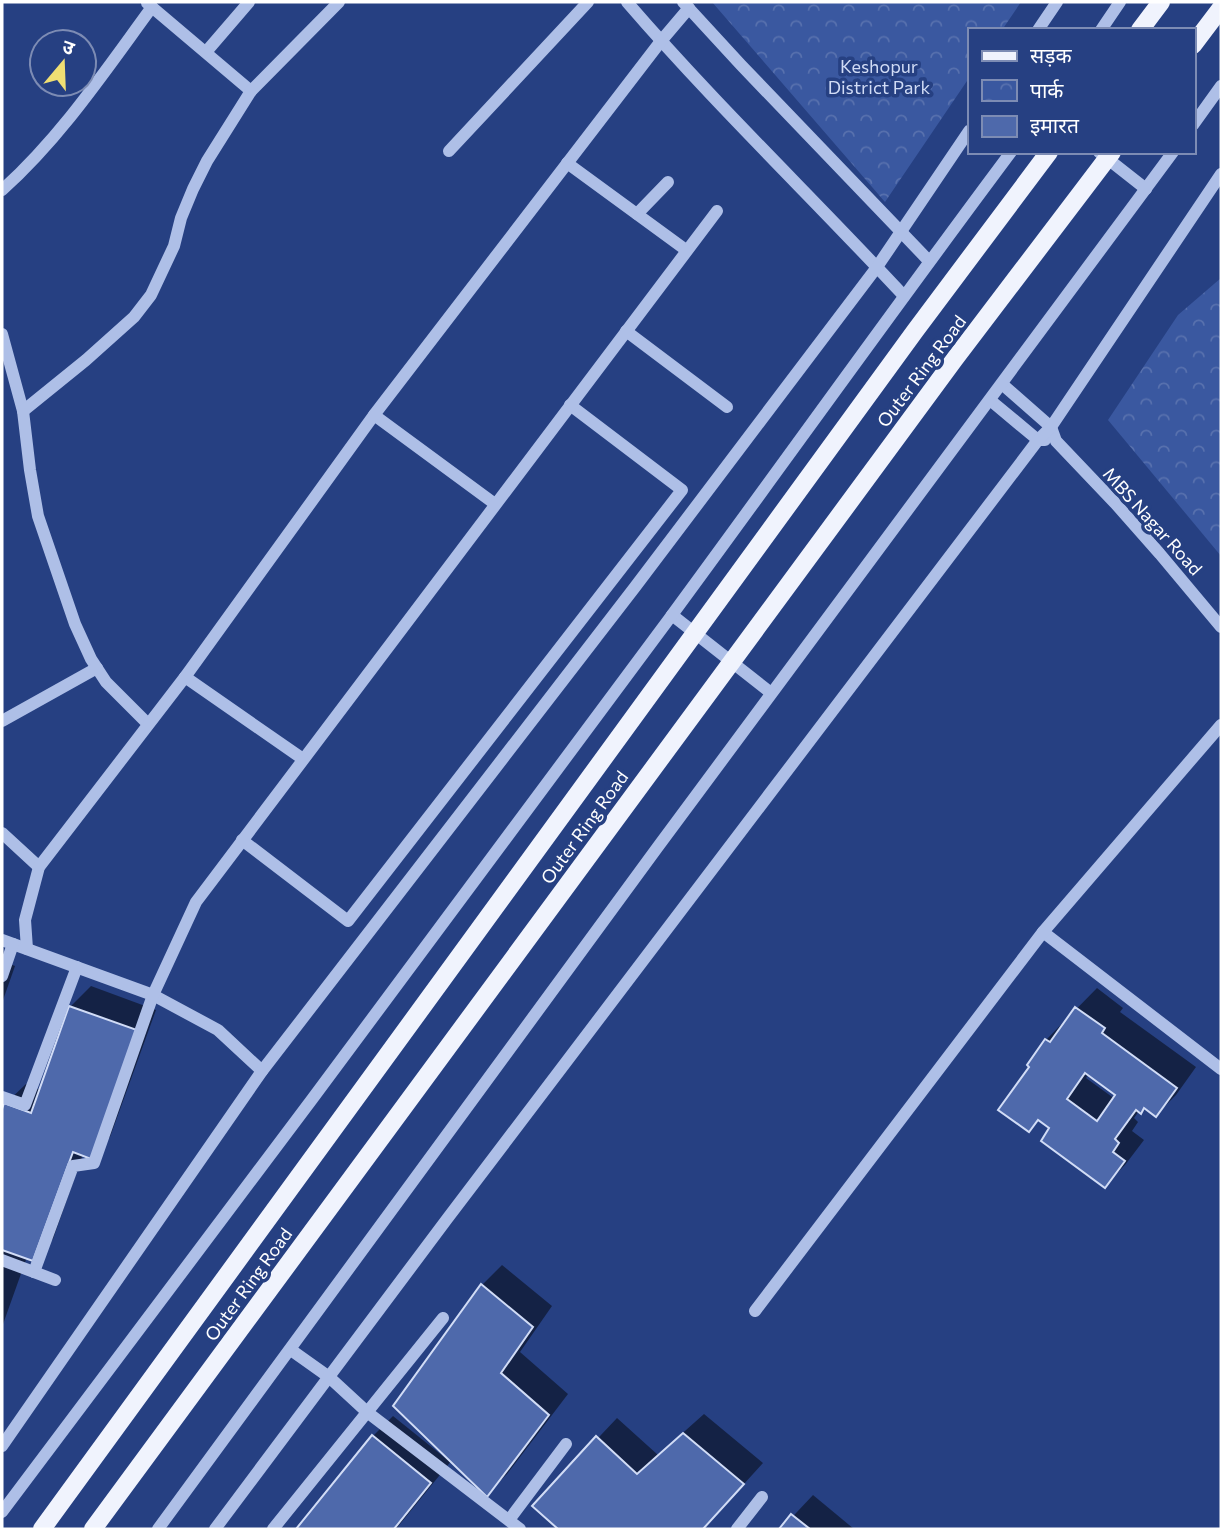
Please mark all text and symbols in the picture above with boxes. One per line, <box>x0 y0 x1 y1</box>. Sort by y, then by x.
north arrow <box>28 28 98 98</box>
legend <box>968 28 1195 154</box>
text: उ <box>60 34 79 59</box>
text: सड़क <box>1030 42 1072 67</box>
park label: Keshopur District Park <box>828 55 931 98</box>
text: पार्क <box>1030 77 1064 102</box>
text: इमारत <box>1030 112 1080 137</box>
street label: Outer Ring Road <box>872 311 970 431</box>
street label: MBS Nagar Road <box>1099 463 1207 579</box>
street label: Outer Ring Road <box>536 766 632 888</box>
street label: Outer Ring Road <box>200 1223 296 1345</box>

